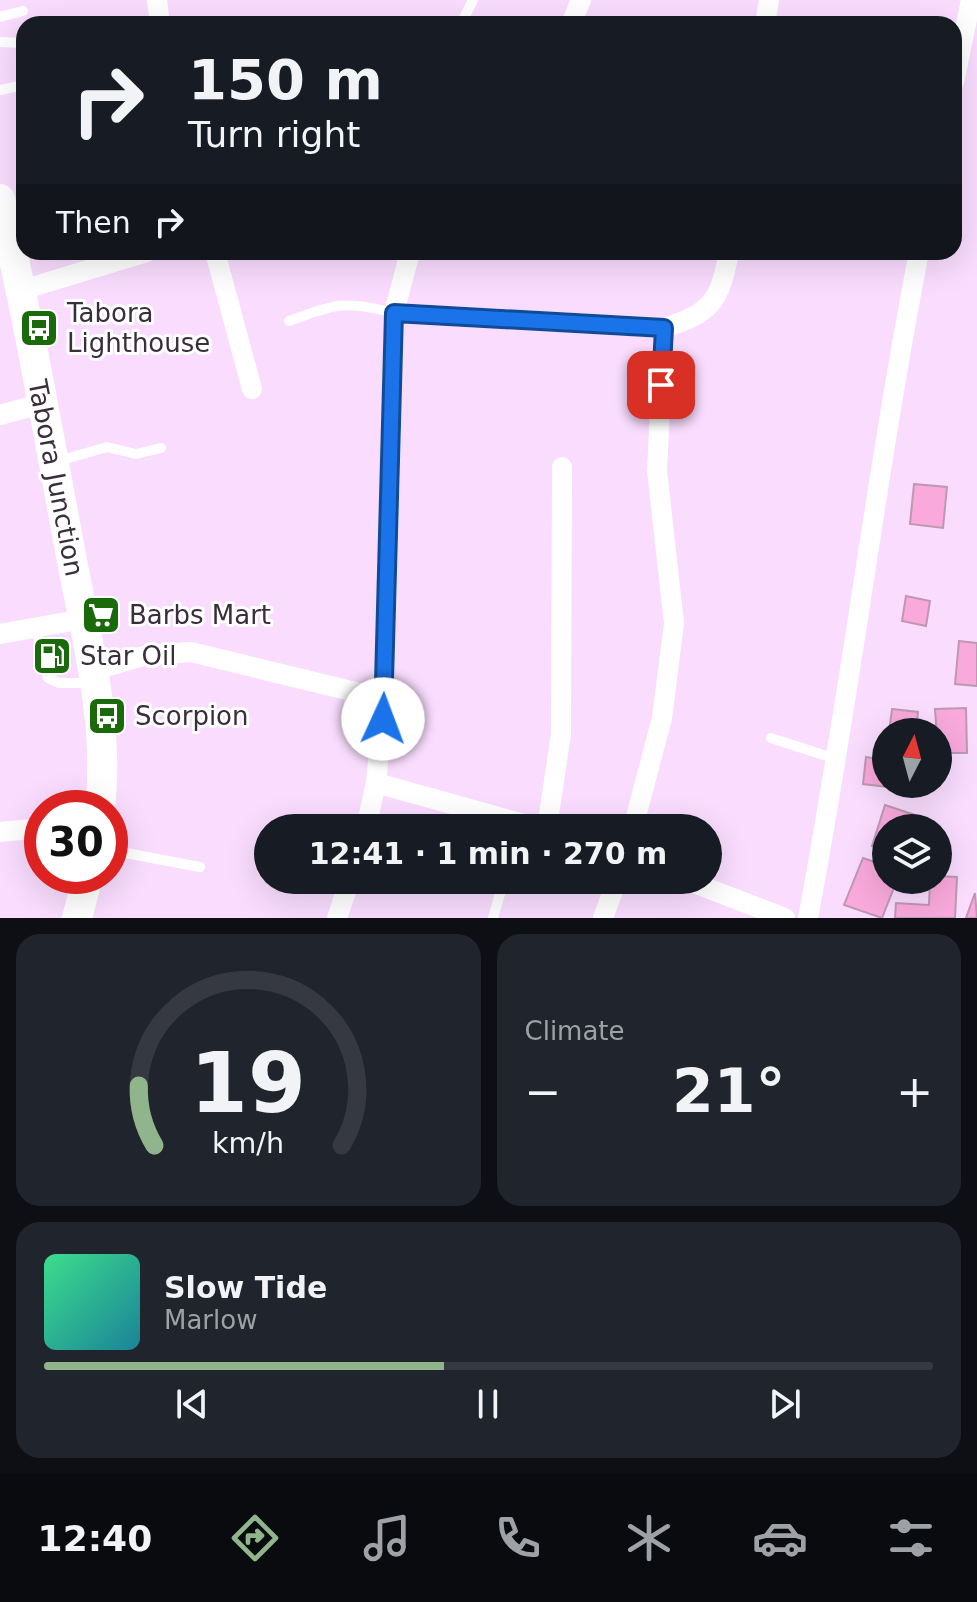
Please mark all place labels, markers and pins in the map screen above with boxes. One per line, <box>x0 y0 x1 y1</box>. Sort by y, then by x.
place label: Tabora Lighthouse <box>66 298 210 358</box>
bus stop icon: Tabora Lighthouse <box>18 307 60 349</box>
pin <box>627 351 695 419</box>
supermarket icon: Barbs Mart <box>80 594 122 636</box>
place label: Barbs Mart <box>129 600 271 630</box>
fuel station icon: Star Oil <box>31 635 73 677</box>
place label: Star Oil <box>80 641 177 671</box>
bus stop icon: Scorpion <box>86 695 128 737</box>
place label: Scorpion <box>135 701 249 731</box>

